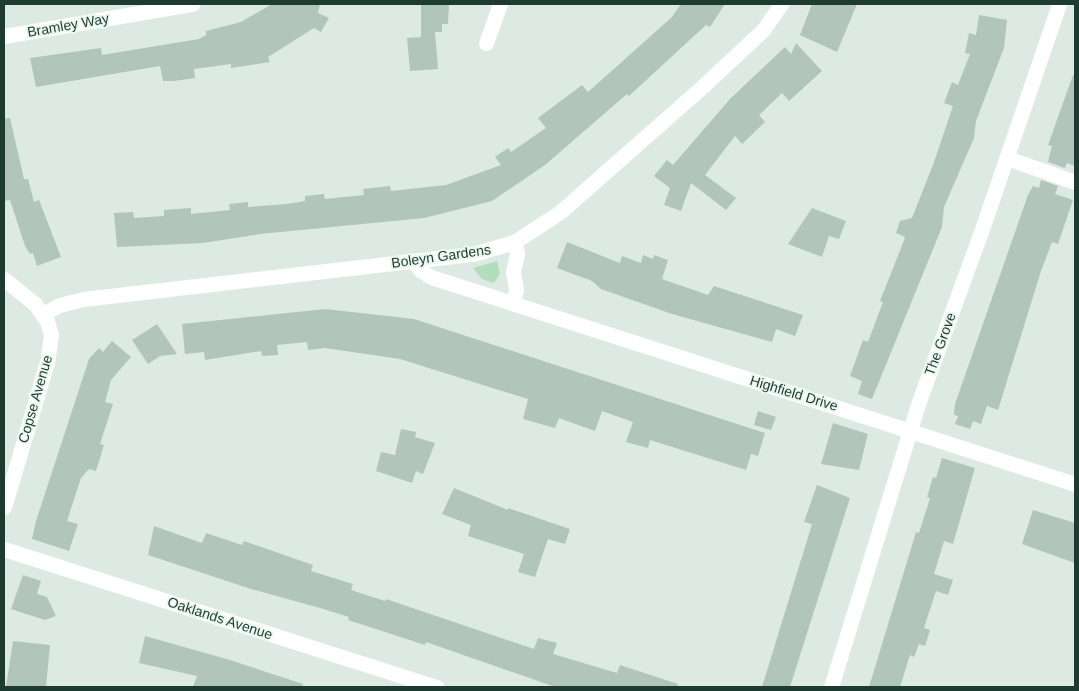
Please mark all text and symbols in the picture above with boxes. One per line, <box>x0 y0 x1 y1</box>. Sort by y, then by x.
street label: Bramley Way <box>26 10 110 40</box>
street label: Boleyn Gardens <box>390 241 492 271</box>
street label: The Grove <box>921 310 959 378</box>
street label: Copse Avenue <box>14 353 56 445</box>
street label: Highfield Drive <box>748 372 840 414</box>
street label: Oaklands Avenue <box>165 593 275 643</box>

